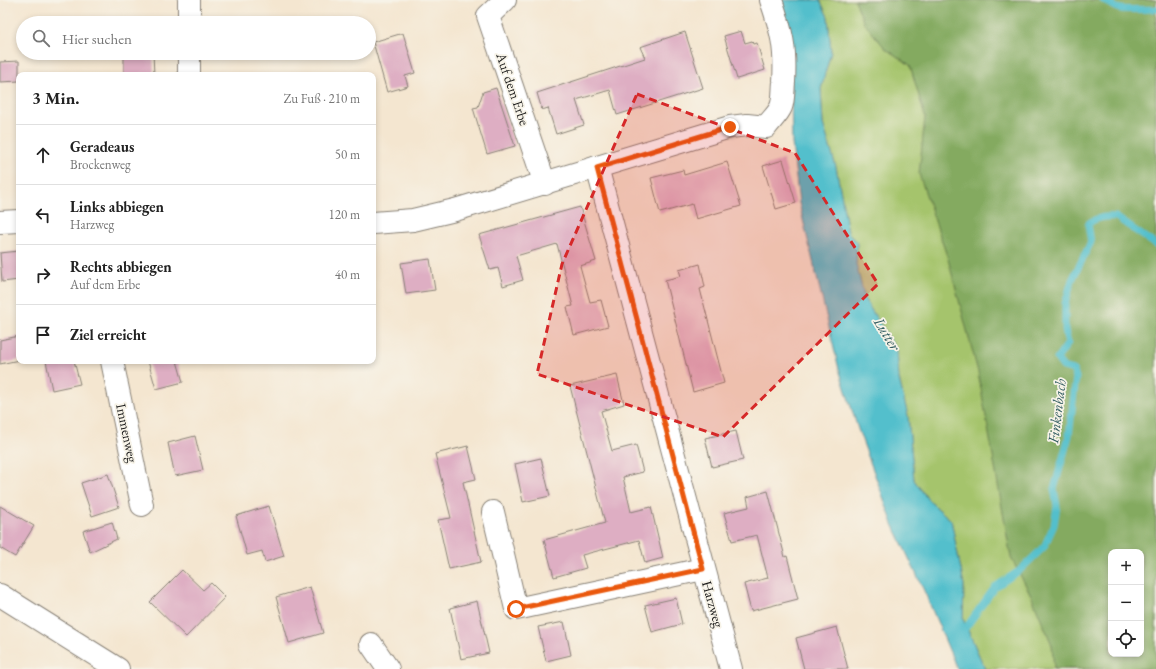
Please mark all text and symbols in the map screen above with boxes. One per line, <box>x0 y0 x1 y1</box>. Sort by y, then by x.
search box <box>16 16 376 60</box>
icon: search <box>30 27 52 49</box>
text: Hier suchen <box>62 29 132 48</box>
street label: Auf dem Erbe <box>492 49 534 128</box>
text: 3 Min. <box>32 87 79 109</box>
text: Zu Fuß · 210 m <box>283 90 360 107</box>
route end <box>721 118 739 136</box>
text: Geradeaus <box>70 137 134 156</box>
icon: ahead <box>32 144 54 166</box>
text: 50 m <box>335 146 360 163</box>
text: Brockenweg <box>70 156 131 173</box>
text: Links abbiegen <box>70 197 164 216</box>
icon: left <box>32 204 54 226</box>
text: 120 m <box>329 206 360 223</box>
text: Harzweg <box>70 216 114 233</box>
text: Rechts abbiegen <box>70 257 172 276</box>
icon: right <box>32 264 54 286</box>
text: 40 m <box>335 266 360 283</box>
text: Auf dem Erbe <box>70 276 140 293</box>
water label: Lutter <box>869 313 906 355</box>
icon: arrive <box>32 324 54 346</box>
text: Ziel erreicht <box>70 325 146 344</box>
water label: Finkenbach <box>1043 377 1070 445</box>
street label: Immenweg <box>112 402 142 465</box>
map controls <box>1108 549 1144 657</box>
button: + <box>1108 549 1144 585</box>
street label: Harzweg <box>698 579 728 630</box>
button: − <box>1108 585 1144 621</box>
route start <box>507 600 525 618</box>
button: locate <box>1108 621 1144 657</box>

